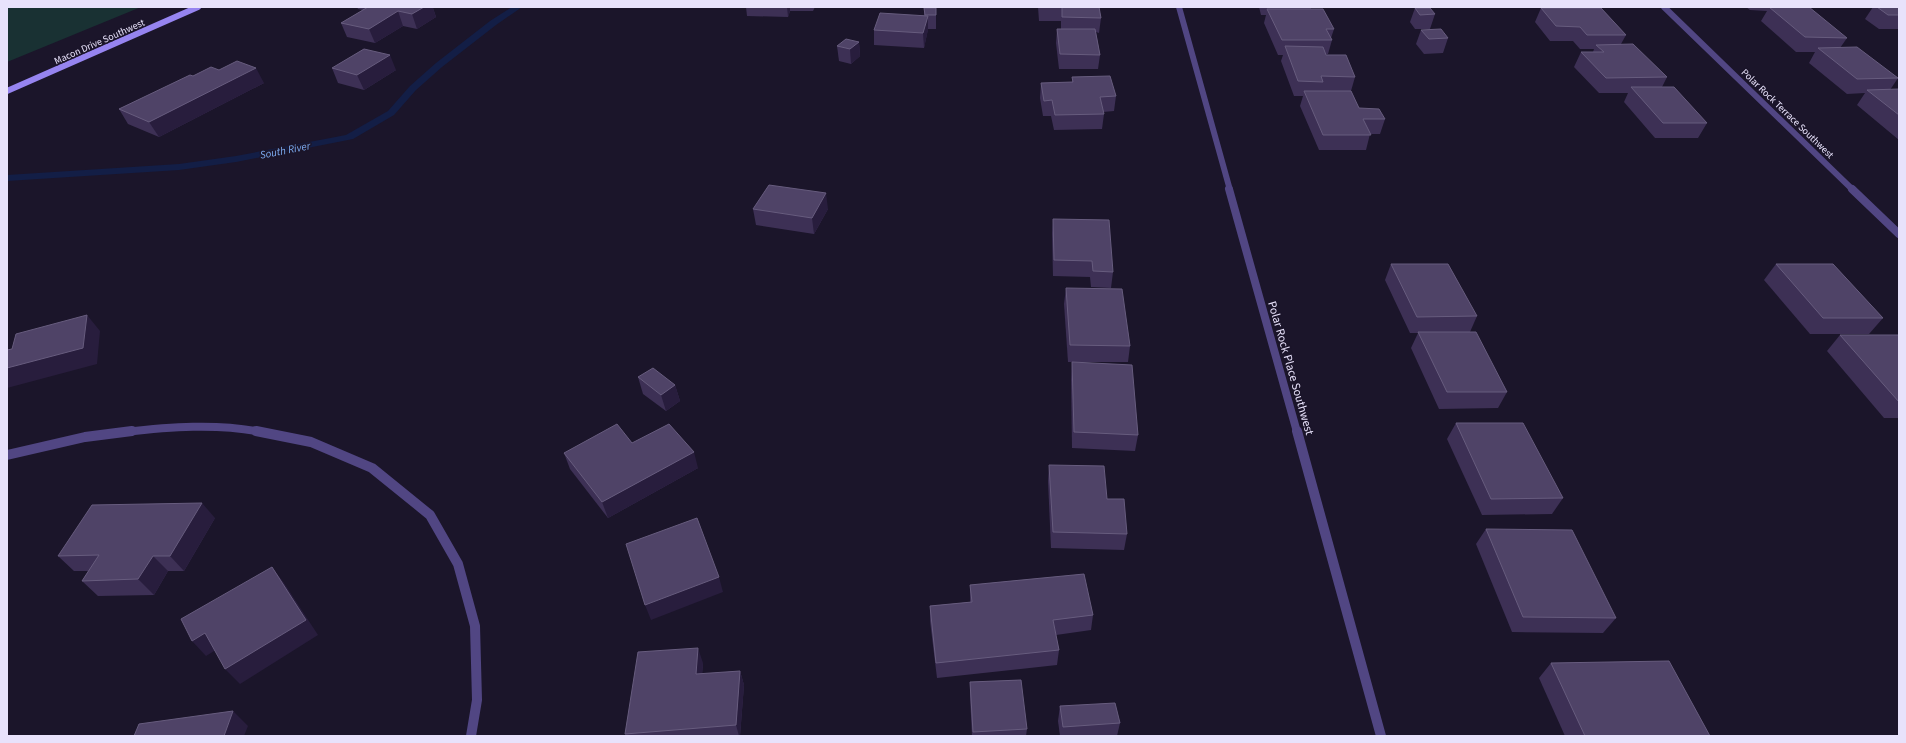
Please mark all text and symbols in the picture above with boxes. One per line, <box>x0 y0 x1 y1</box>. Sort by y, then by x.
street label: Macon Drive Southwest <box>52 15 147 68</box>
street label: Polar Rock Terrace Southwest <box>1738 66 1837 162</box>
water label: South River <box>259 138 313 163</box>
street label: Polar Rock Place Southwest <box>1263 299 1318 437</box>

